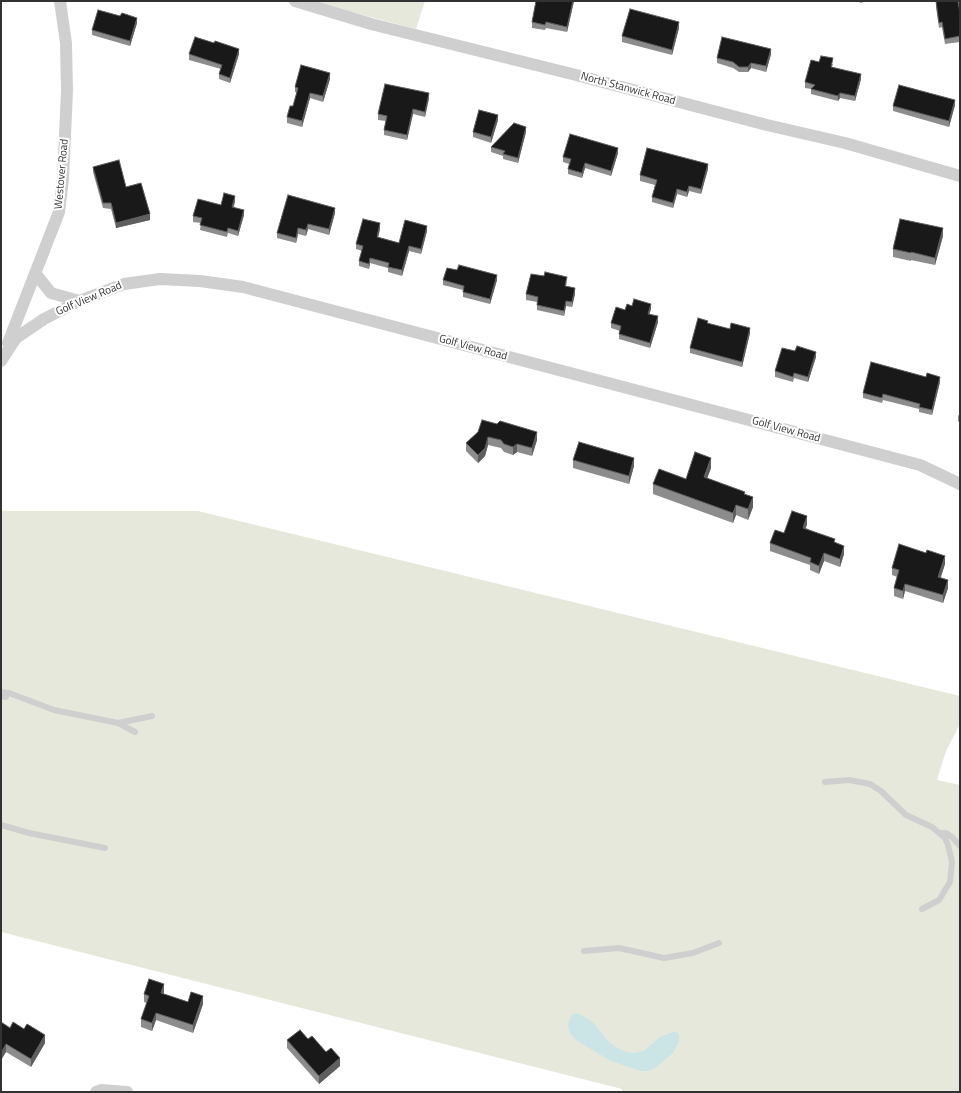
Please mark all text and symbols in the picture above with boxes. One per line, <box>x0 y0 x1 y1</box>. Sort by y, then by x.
street label: North Stanwick Road <box>579 70 677 108</box>
street label: Westover Road <box>52 138 72 210</box>
street label: Golf View Road <box>54 279 124 319</box>
street label: Golf View Road <box>437 333 509 363</box>
street label: Golf View Road <box>750 415 822 445</box>

